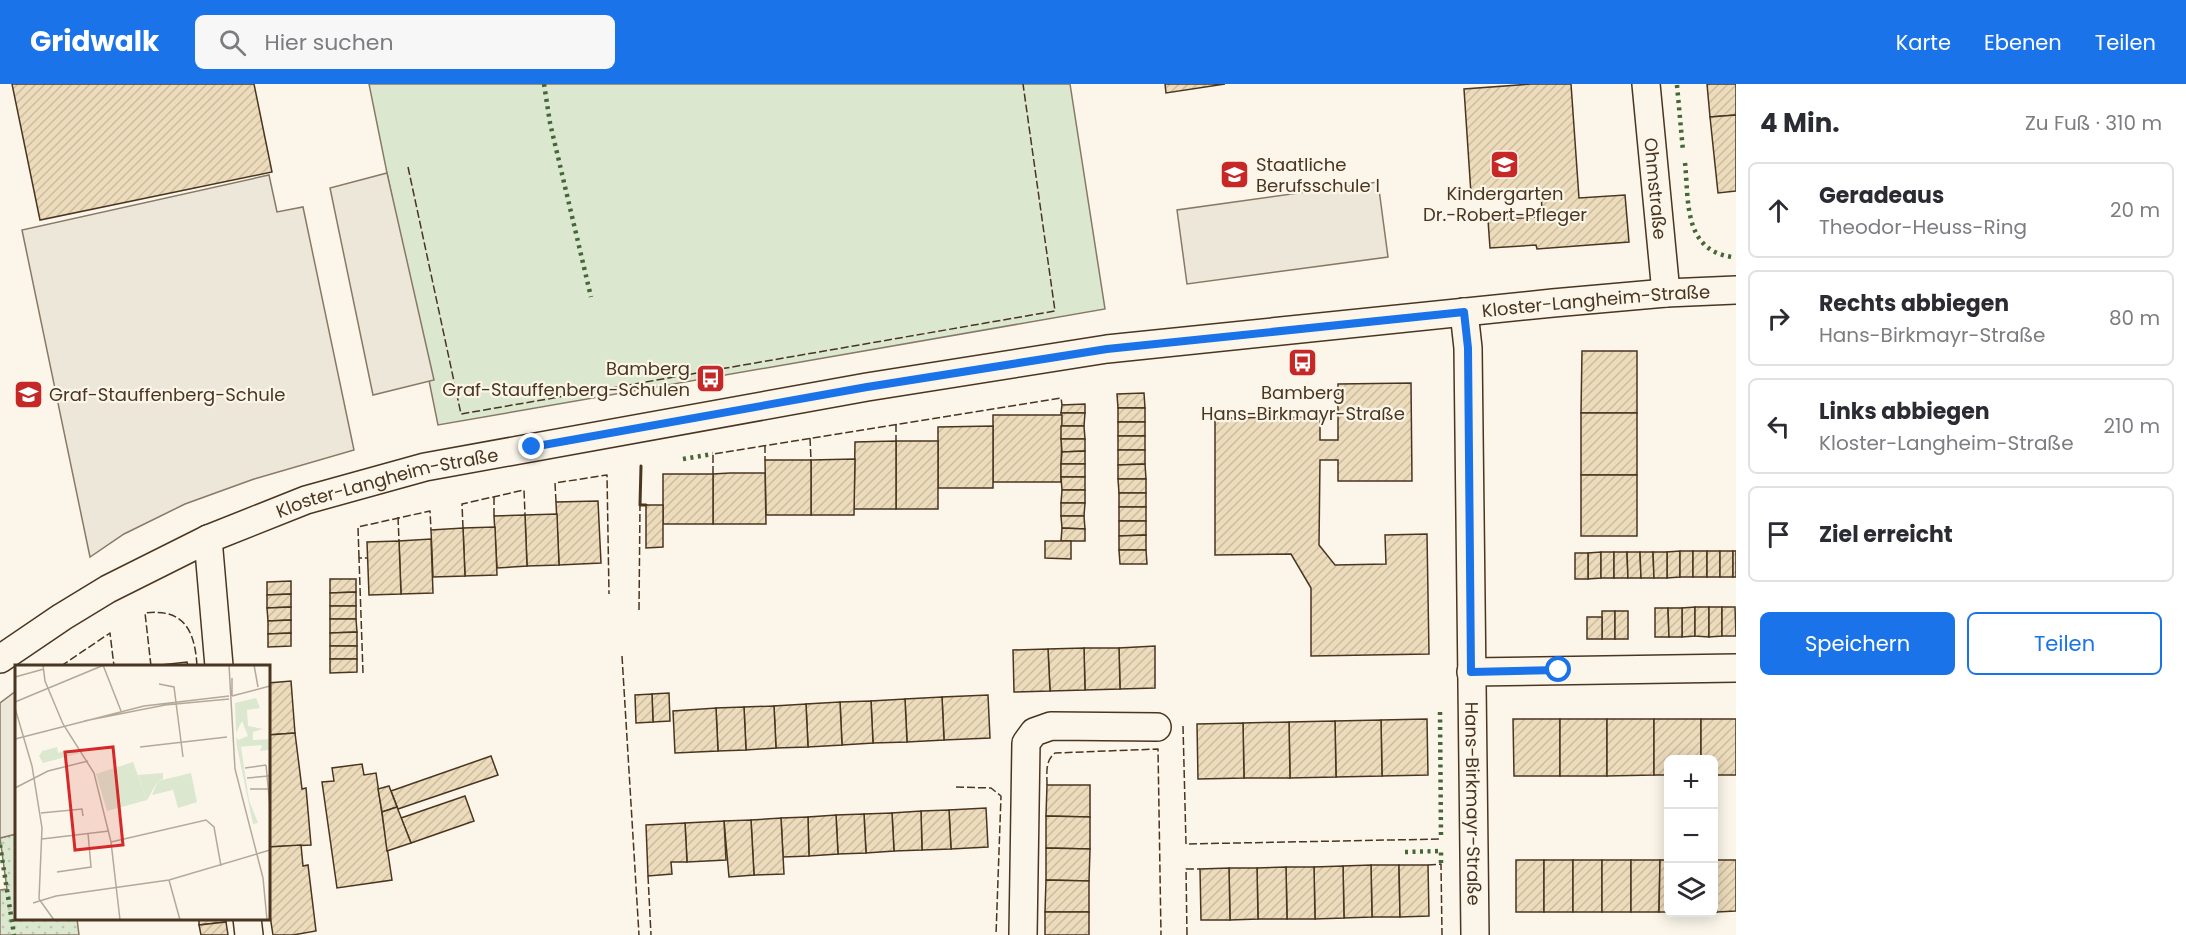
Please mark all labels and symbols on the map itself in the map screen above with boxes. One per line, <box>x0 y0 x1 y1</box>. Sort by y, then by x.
street label: Ohmstraße <box>1639 136 1673 241</box>
school or university icon: Kindergarten Dr.-Robert-Pfleger <box>1489 148 1521 180</box>
place label: Staatliche Berufsschule I <box>1256 152 1380 198</box>
school or university icon: Staatliche Berufsschule I <box>1219 158 1251 190</box>
place label: Kindergarten Dr.-Robert-Pfleger <box>1423 181 1587 227</box>
street label: Kloster-Langheim-Straße <box>1480 279 1711 323</box>
bus stop icon: Bamberg Hans-Birkmayr-Straße <box>1287 347 1319 379</box>
place label: Bamberg Graf-Stauffenberg-Schulen <box>442 356 690 402</box>
bus stop icon: Bamberg Graf-Stauffenberg-Schulen <box>695 362 727 394</box>
school or university icon: Graf-Stauffenberg-Schule <box>12 378 44 410</box>
place label: Bamberg Hans-Birkmayr-Straße <box>1201 380 1405 426</box>
place label: Graf-Stauffenberg-Schule <box>49 382 285 407</box>
route end <box>518 433 544 459</box>
street label: Kloster-Langheim-Straße <box>272 441 500 523</box>
route start <box>1545 656 1571 682</box>
inset map <box>15 665 270 920</box>
street label: Hans-Birkmayr-Straße <box>1460 702 1487 906</box>

